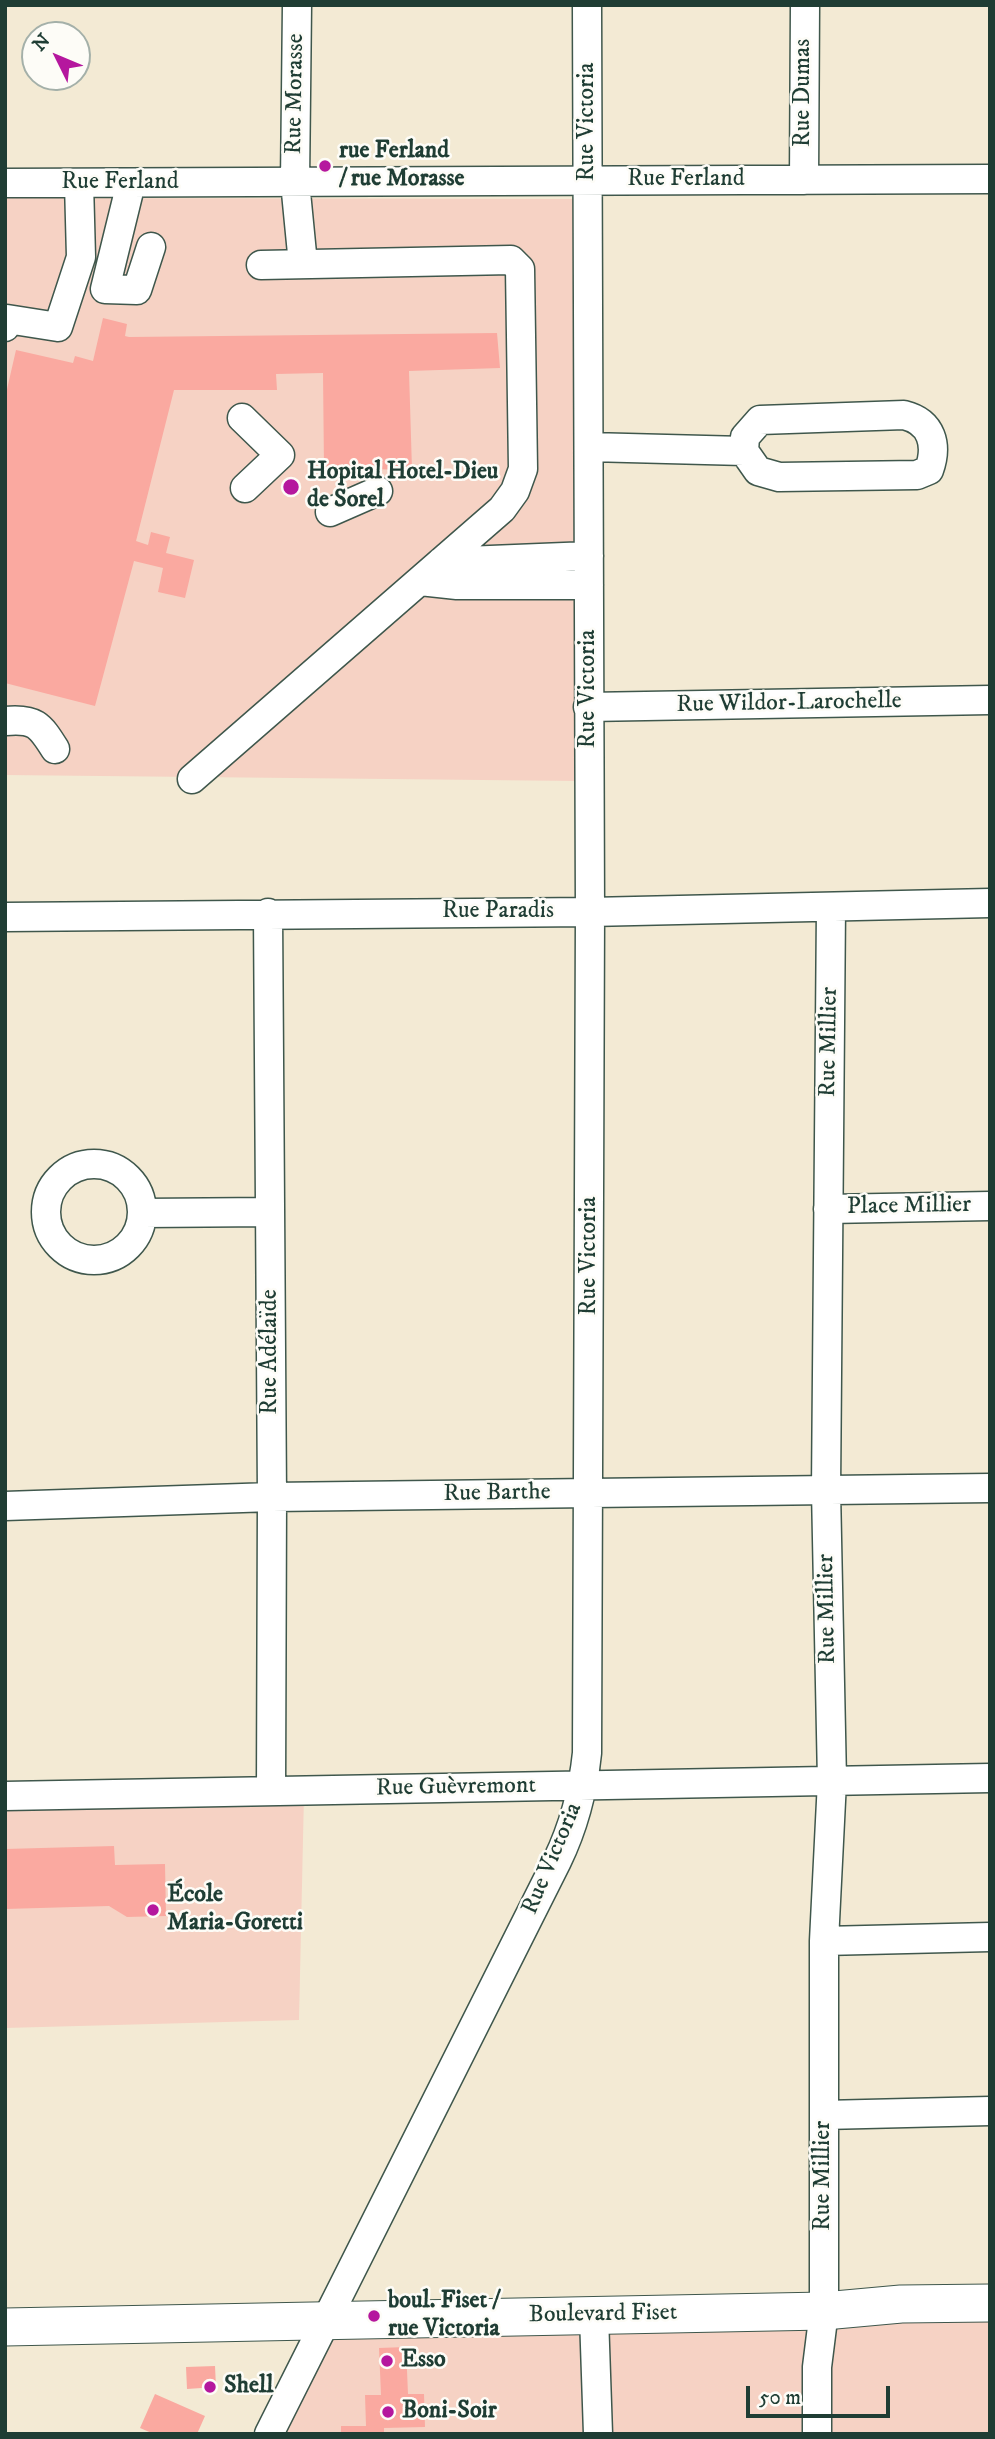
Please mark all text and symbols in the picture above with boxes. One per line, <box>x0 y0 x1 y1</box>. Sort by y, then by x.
north arrow <box>21 21 91 91</box>
text: N <box>28 29 55 56</box>
street label: Rue Morasse <box>281 33 311 155</box>
street label: Rue Dumas <box>790 39 818 147</box>
street label: Rue Victoria <box>574 63 602 181</box>
place label: rue Ferland / rue Morasse <box>339 138 465 194</box>
marker: rue Ferland / rue Morasse <box>317 158 333 174</box>
street label: Rue Ferland <box>627 166 745 194</box>
street label: Rue Ferland <box>61 169 179 197</box>
place label: Hopital Hotel-Dieu de Sorel <box>307 459 498 515</box>
marker: Hopital Hotel-Dieu de Sorel <box>281 477 301 497</box>
street label: Rue Victoria <box>575 630 603 748</box>
street label: Rue Wildor-Larochelle <box>676 688 902 720</box>
street label: Rue Paradis <box>442 898 554 926</box>
street label: Rue Millier <box>815 987 845 1097</box>
street label: Place Millier <box>847 1192 971 1222</box>
street label: Rue Victoria <box>576 1197 604 1315</box>
street label: Rue Adélaïde <box>257 1289 285 1415</box>
street label: Rue Barthe <box>443 1479 551 1509</box>
street label: Rue Millier <box>813 1554 843 1664</box>
street label: Rue Guèvremont <box>376 1772 536 1804</box>
street label: Rue Victoria <box>517 1799 589 1919</box>
place label: École Maria-Goretti <box>167 1882 303 1938</box>
marker: École Maria-Goretti <box>145 1902 161 1918</box>
street label: Rue Millier <box>810 2121 838 2231</box>
place label: boul. Fiset / rue Victoria <box>388 2288 500 2344</box>
street label: Boulevard Fiset <box>528 2299 678 2331</box>
marker: boul. Fiset / rue Victoria <box>366 2308 382 2324</box>
place label: Esso <box>401 2347 446 2375</box>
marker: Esso <box>379 2353 395 2369</box>
scale bar <box>750 2372 894 2416</box>
place label: Shell <box>224 2373 273 2401</box>
marker: Shell <box>202 2379 218 2395</box>
text: 50 m <box>759 2385 801 2411</box>
place label: Boni-Soir <box>402 2398 497 2426</box>
marker: Boni-Soir <box>380 2404 396 2420</box>

